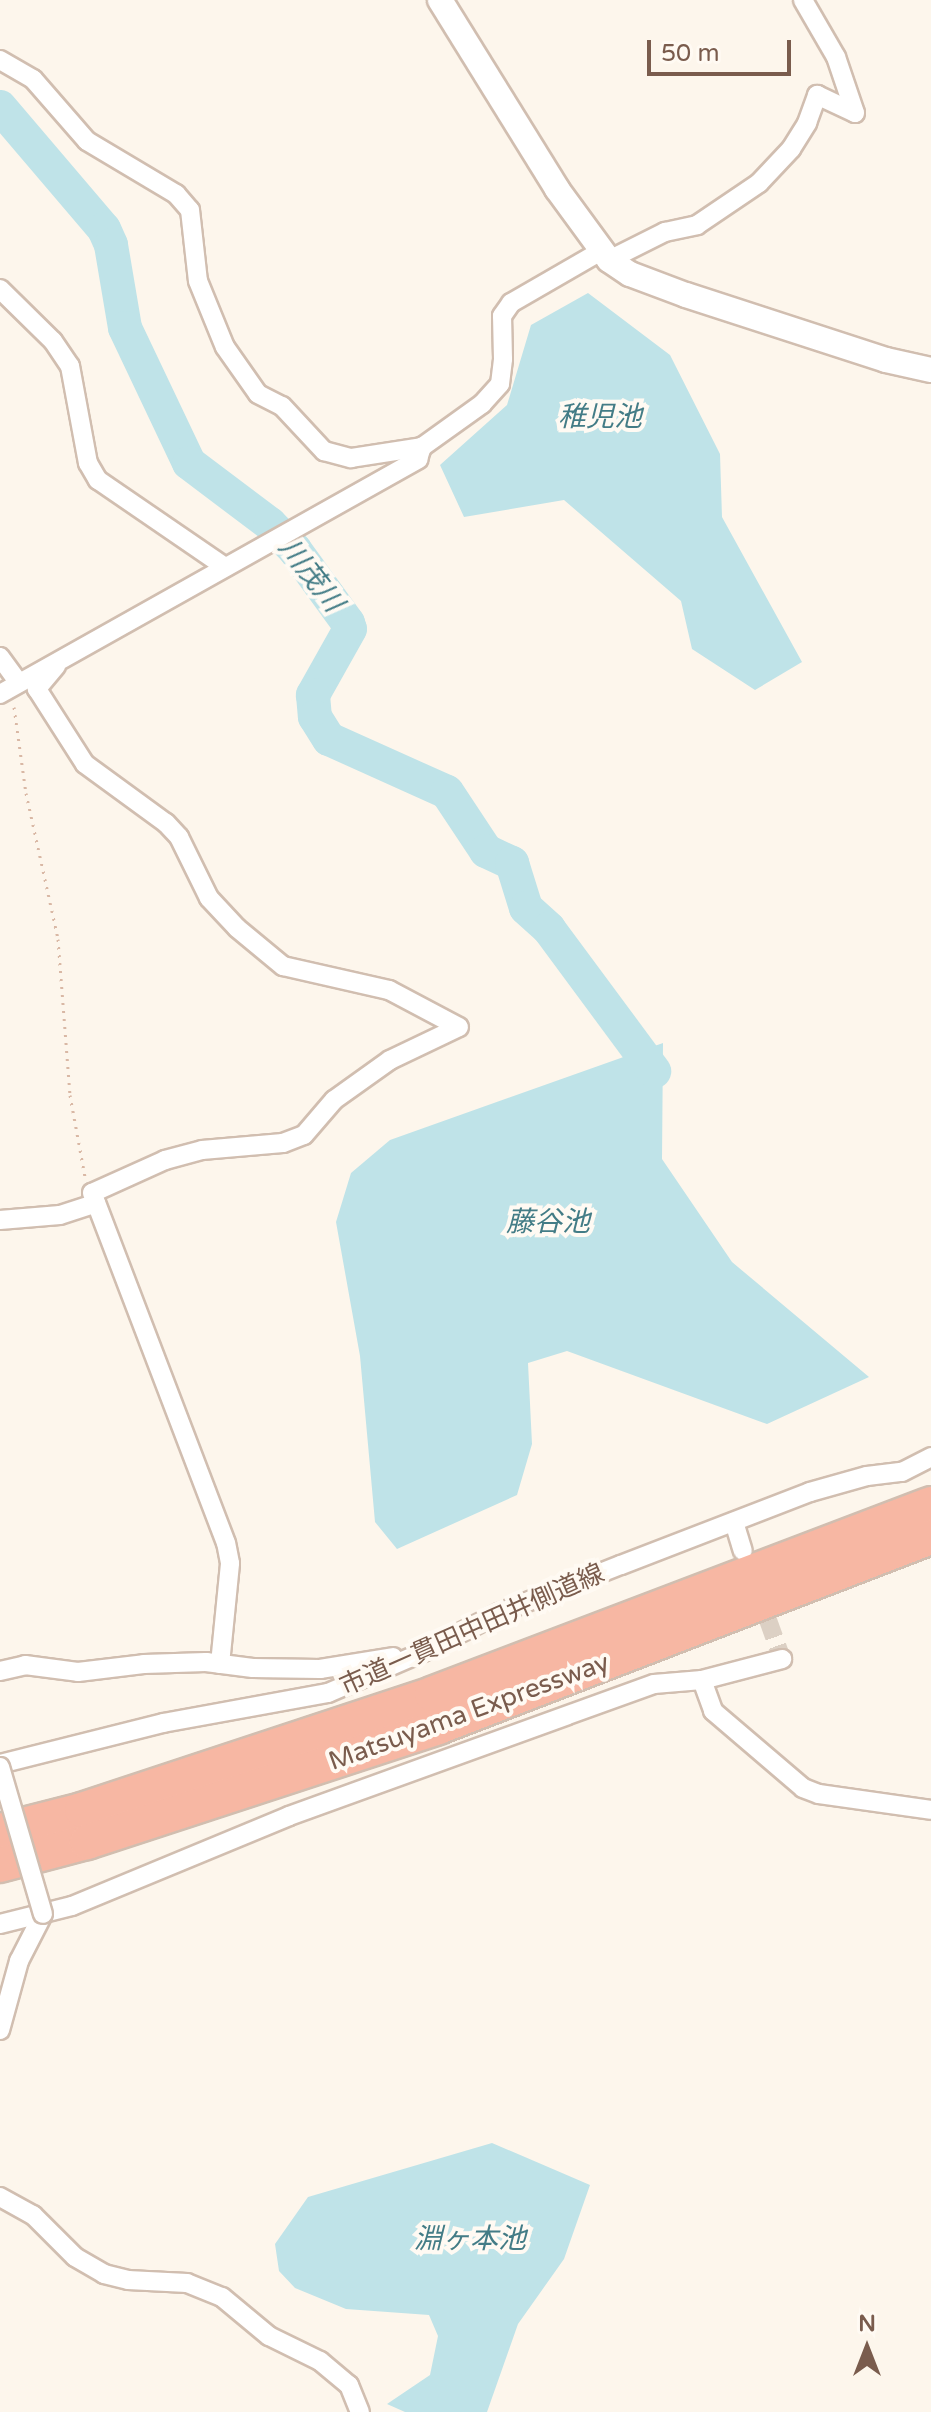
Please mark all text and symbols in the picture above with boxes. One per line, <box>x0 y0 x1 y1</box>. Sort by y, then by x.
scale bar <box>651 24 795 74</box>
text: 50 m <box>661 39 719 68</box>
water label: 稚児池 <box>558 400 642 434</box>
water label: 川茂川 <box>272 532 350 618</box>
water label: 藤谷池 <box>506 1205 590 1239</box>
street label: 市道一貫田中田井側道線 <box>335 1558 609 1702</box>
street label: Matsuyama Expressway <box>324 1647 614 1777</box>
water label: 淵ヶ本池 <box>414 2222 526 2256</box>
north arrow <box>827 2308 907 2388</box>
text: N <box>858 2311 876 2337</box>

